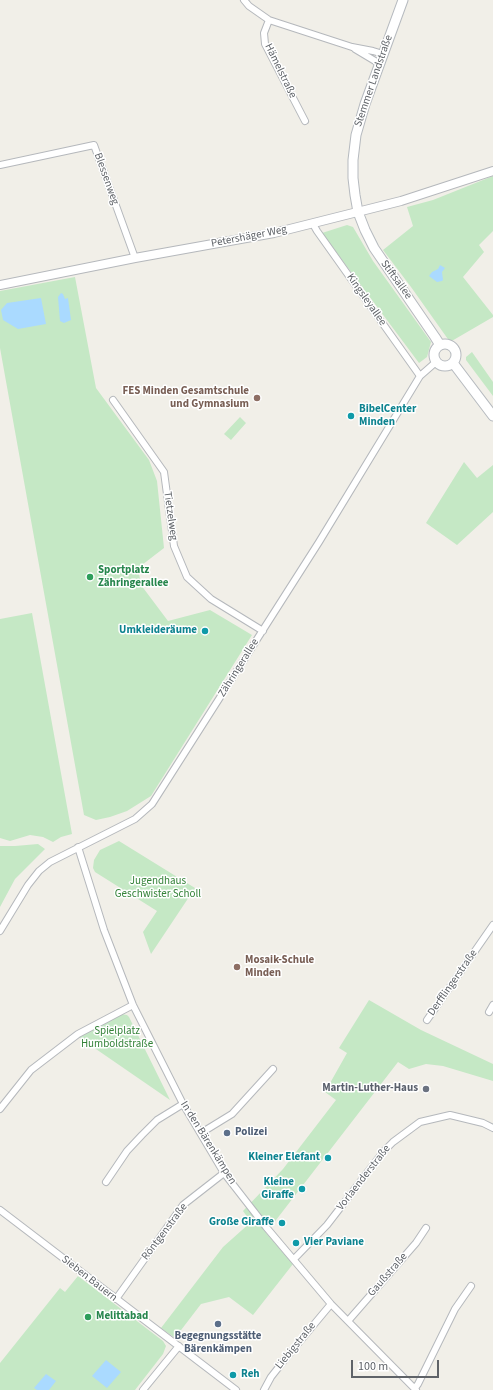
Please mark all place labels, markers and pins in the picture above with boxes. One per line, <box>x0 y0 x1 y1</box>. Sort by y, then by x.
place label: FES Minden Gesamtschule und Gymnasium <box>122 385 249 411</box>
marker: FES Minden Gesamtschule und Gymnasium <box>252 393 262 403</box>
place label: BibelCenter Minden <box>359 403 416 429</box>
marker: BibelCenter Minden <box>346 411 356 421</box>
place label: Sportplatz Zähringerallee <box>98 564 169 590</box>
marker: Sportplatz Zähringerallee <box>85 572 95 582</box>
place label: Umkleideräume <box>119 624 197 638</box>
marker: Umkleideräume <box>200 626 210 636</box>
place label: Mosaik-Schule Minden <box>245 954 314 980</box>
marker: Mosaik-Schule Minden <box>232 962 242 972</box>
place label: Martin-Luther-Haus <box>322 1082 418 1096</box>
marker: Martin-Luther-Haus <box>421 1084 431 1094</box>
place label: Polizei <box>235 1126 267 1140</box>
marker: Polizei <box>222 1128 232 1138</box>
place label: Kleiner Elefant <box>248 1151 320 1165</box>
marker: Kleiner Elefant <box>323 1153 333 1163</box>
place label: Kleine Giraffe <box>261 1176 294 1202</box>
marker: Kleine Giraffe <box>297 1184 307 1194</box>
place label: Große Giraffe <box>209 1216 274 1230</box>
marker: Große Giraffe <box>277 1218 287 1228</box>
place label: Vier Paviane <box>304 1236 364 1250</box>
marker: Vier Paviane <box>291 1238 301 1248</box>
place label: Melittabad <box>96 1310 148 1324</box>
marker: Melittabad <box>83 1312 93 1322</box>
marker: Begegnungsstätte Bärenkämpen <box>213 1319 223 1329</box>
place label: Begegnungsstätte Bärenkämpen <box>175 1330 261 1356</box>
place label: Reh <box>241 1368 260 1382</box>
marker: Reh <box>228 1370 238 1380</box>

